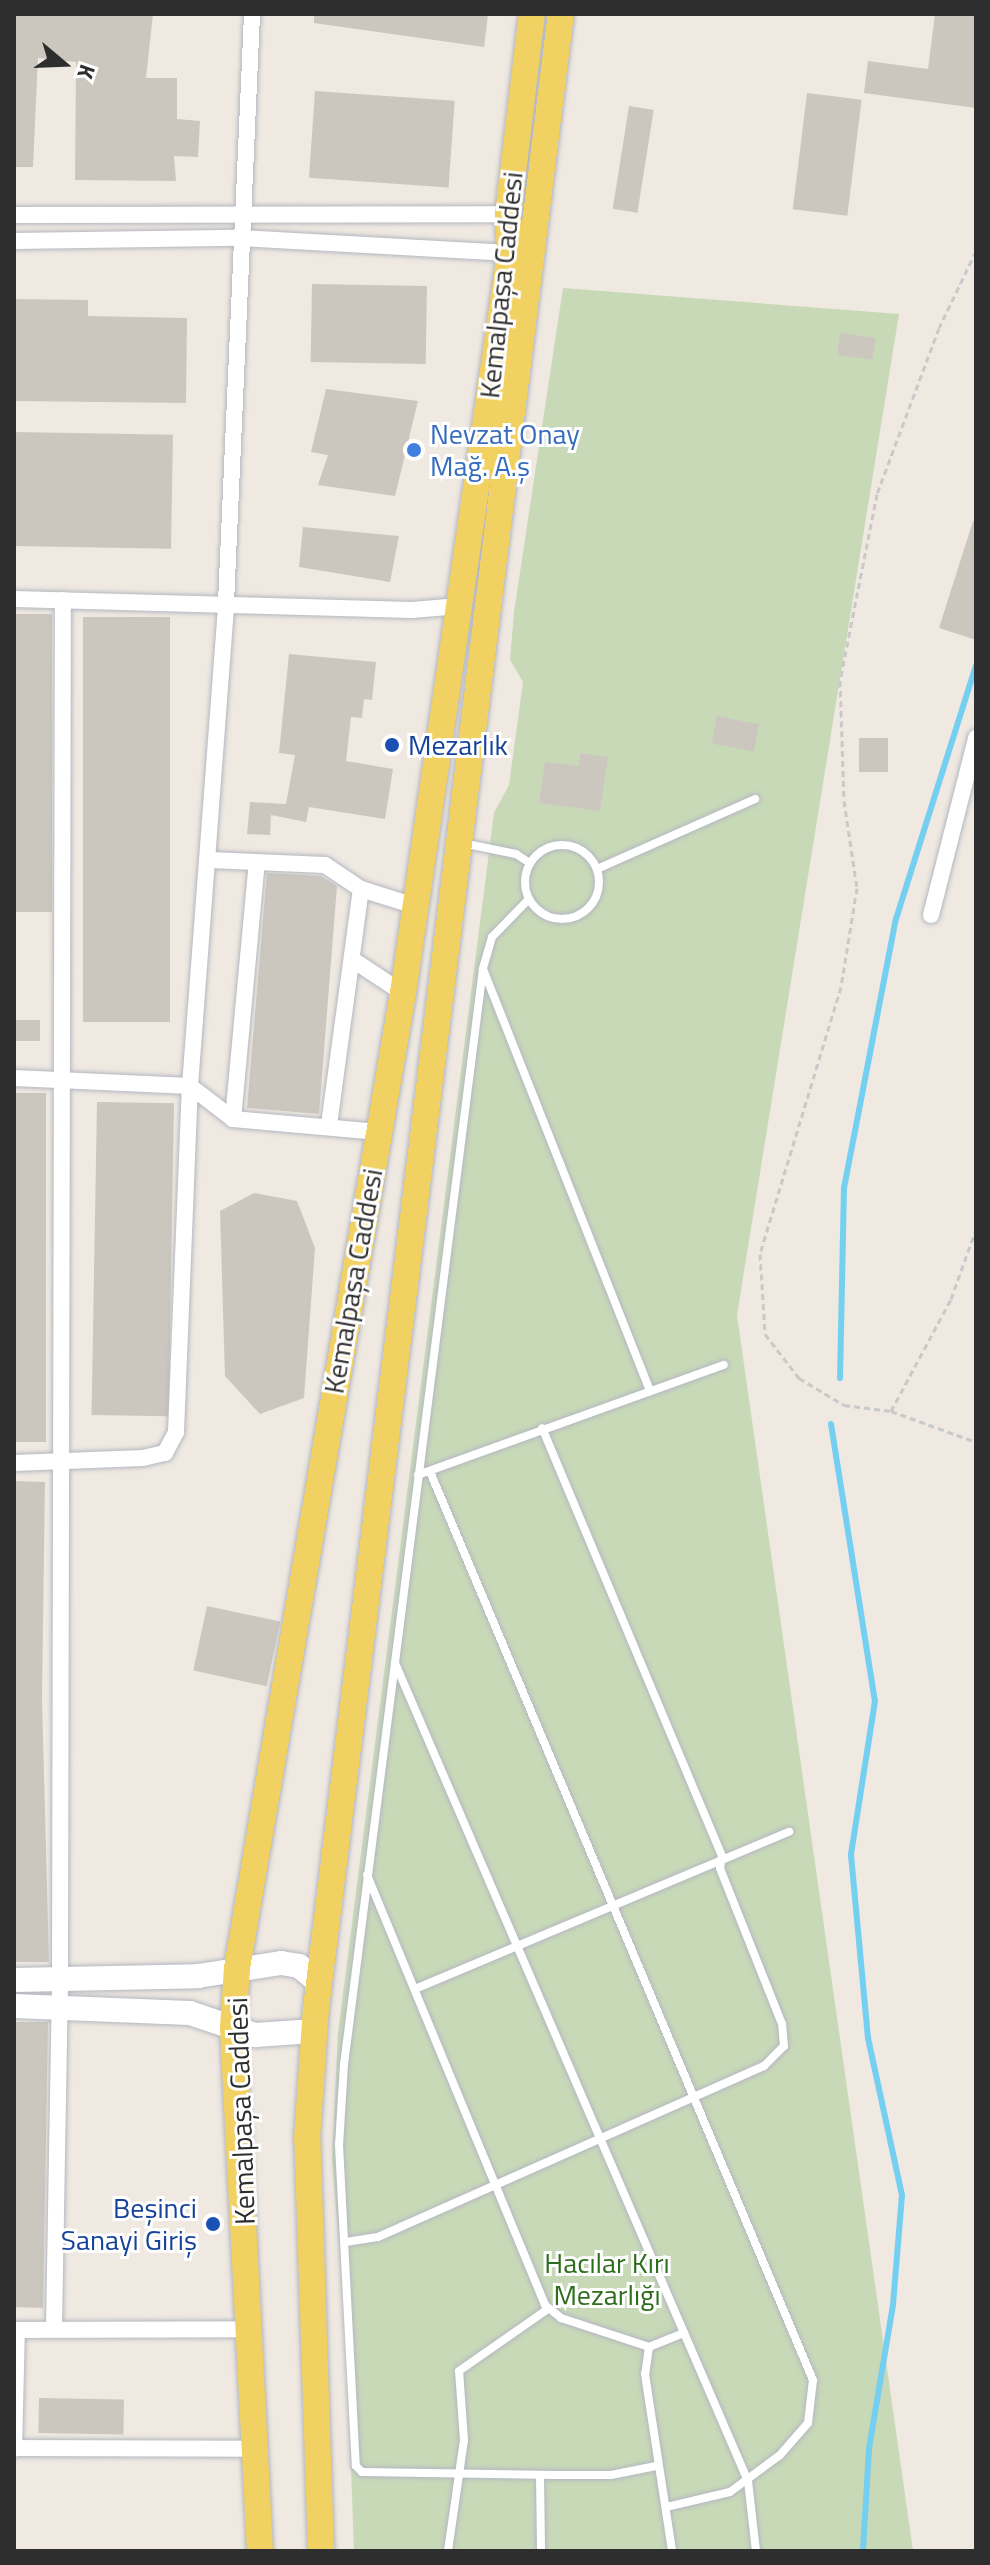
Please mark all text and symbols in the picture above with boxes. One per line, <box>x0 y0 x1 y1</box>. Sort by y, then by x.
north arrow <box>24 24 104 104</box>
text: K <box>68 60 105 84</box>
street label: Kemalpaşa Caddesi <box>472 170 530 400</box>
place label: Nevzat Onay Mağ. A.ş <box>430 417 580 483</box>
marker: Nevzat Onay Mağ. A.ş <box>405 441 423 459</box>
place label: Mezarlık <box>408 728 508 762</box>
marker: Mezarlık <box>383 736 401 754</box>
street label: Kemalpaşa Caddesi <box>317 1166 389 1396</box>
street label: Kemalpaşa Caddesi <box>220 1997 262 2225</box>
place label: Beşinci Sanayi Giriş <box>61 2191 197 2257</box>
marker: Beşinci Sanayi Giriş <box>204 2215 222 2233</box>
park label: Hacılar Kırı Mezarlığı <box>544 2246 670 2312</box>

